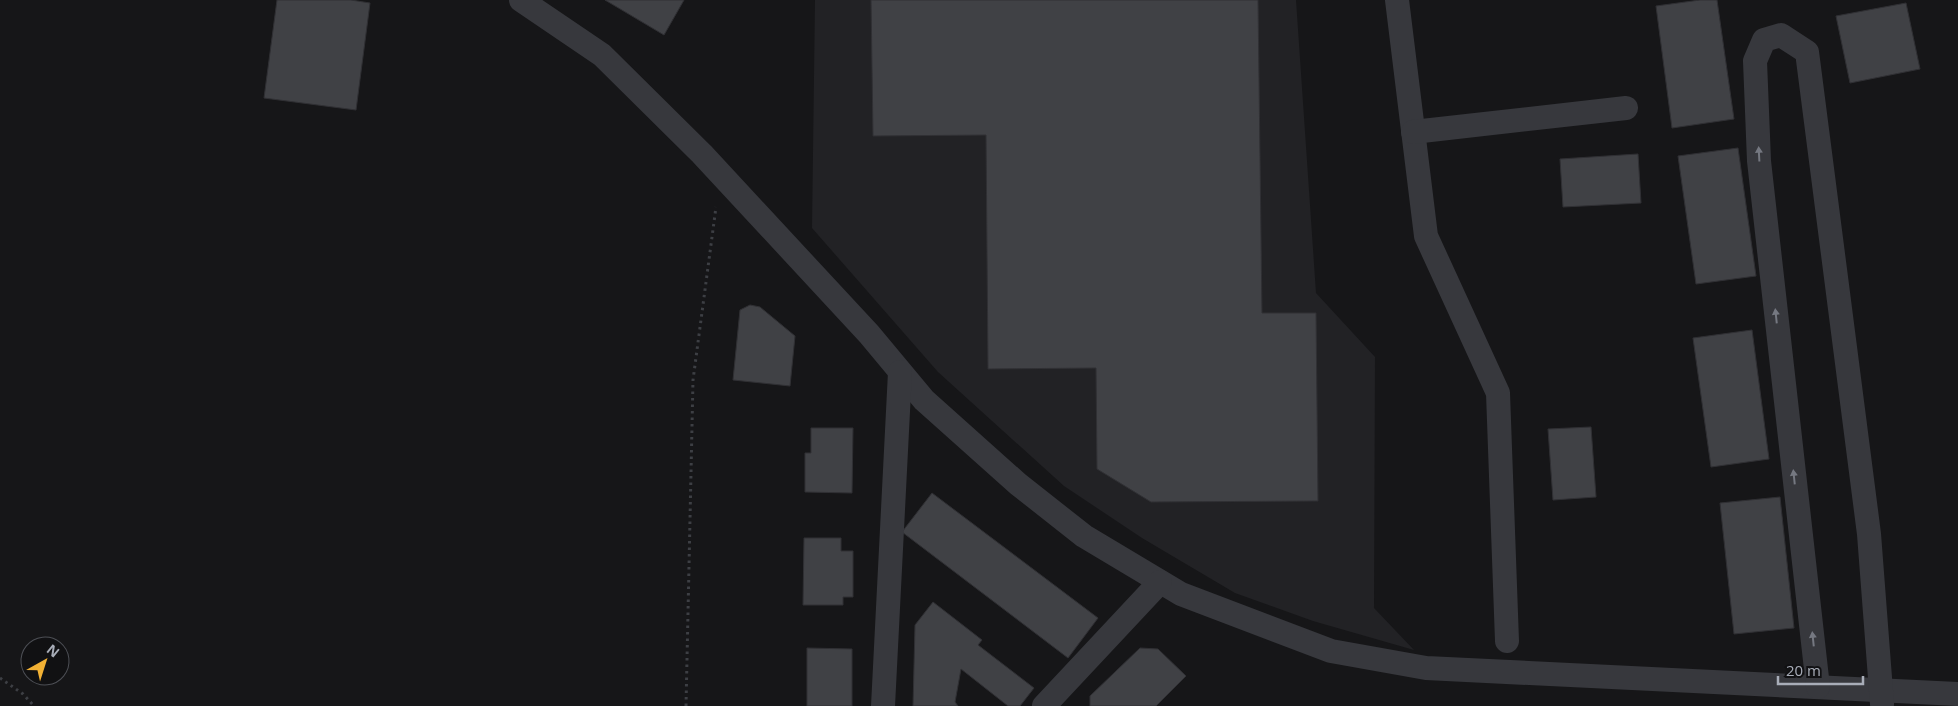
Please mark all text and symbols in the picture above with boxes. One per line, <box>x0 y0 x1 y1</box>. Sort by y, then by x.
one-way arrow <box>1754 146 1762 162</box>
one-way arrow <box>1772 307 1780 323</box>
one-way arrow <box>1790 469 1798 485</box>
one-way arrow <box>1809 630 1817 646</box>
north arrow <box>20 636 70 686</box>
text: N <box>43 640 64 661</box>
scale bar <box>1778 654 1863 686</box>
text: 20 m <box>1786 660 1821 680</box>

